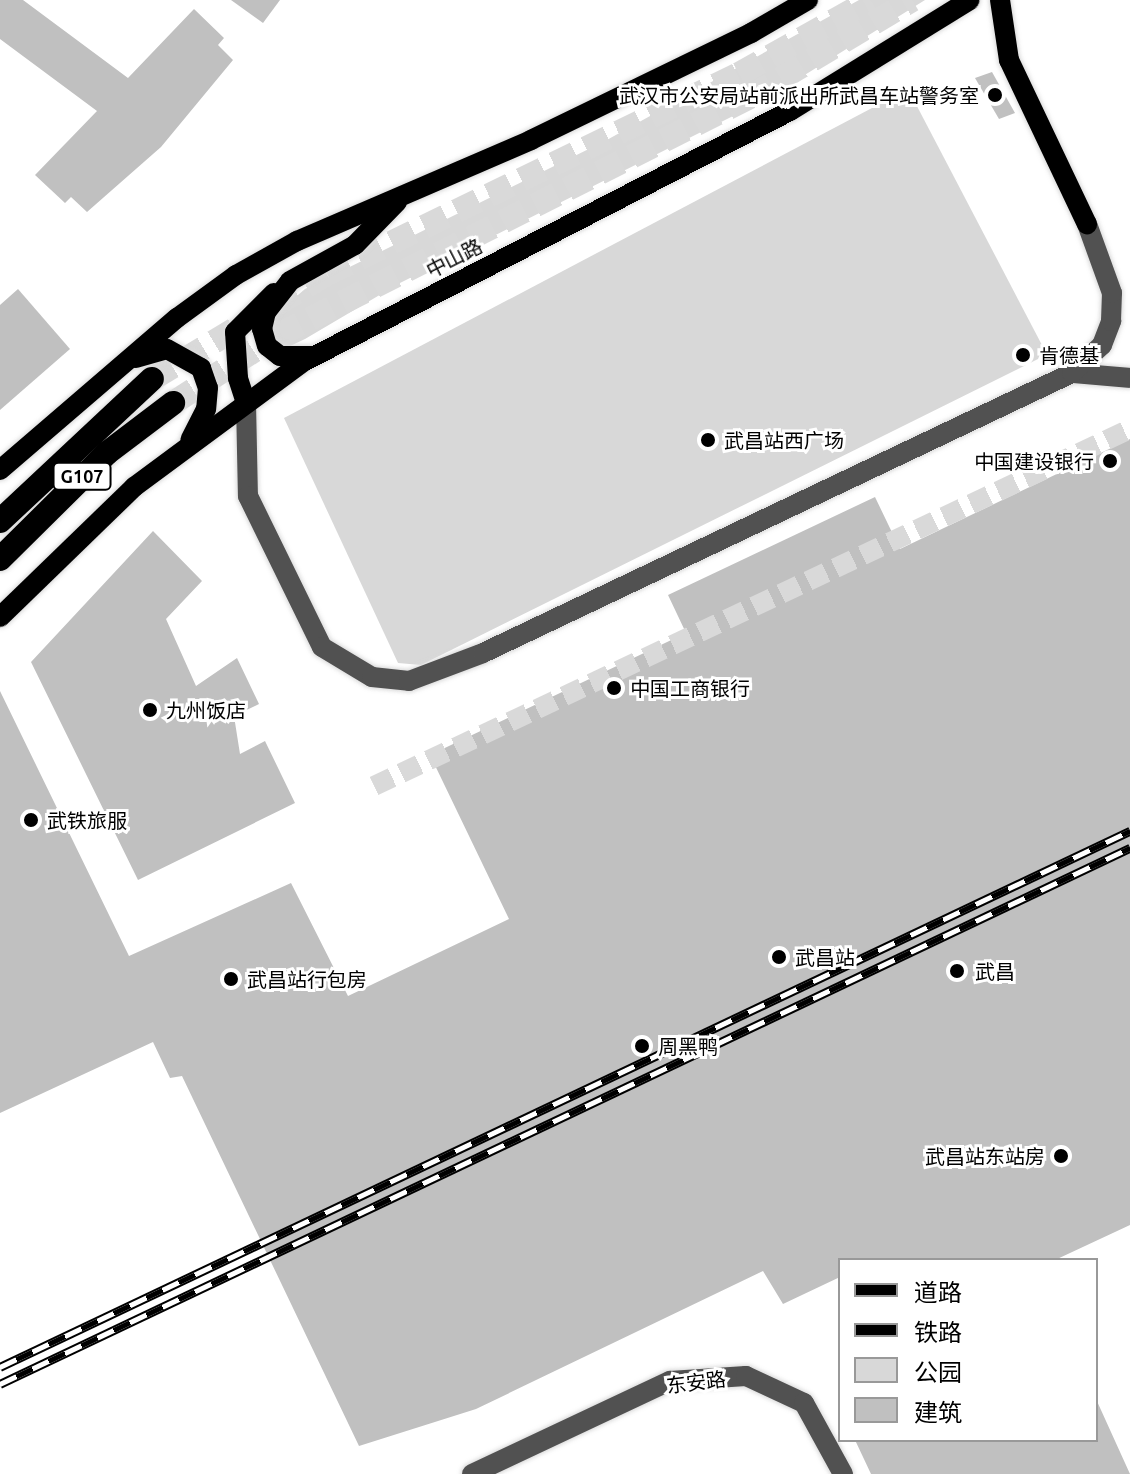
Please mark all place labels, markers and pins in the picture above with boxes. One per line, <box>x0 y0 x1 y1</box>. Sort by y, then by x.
place label: 武汉市公安局站前派出所武昌车站警务室 <box>619 83 979 107</box>
marker: 武汉市公安局站前派出所武昌车站警务室 <box>986 86 1004 104</box>
place label: 肯德基 <box>1039 343 1099 367</box>
marker: 肯德基 <box>1014 346 1032 364</box>
place label: 武昌站西广场 <box>724 428 844 452</box>
marker: 武昌站西广场 <box>699 431 717 449</box>
place label: 中国建设银行 <box>974 449 1094 473</box>
marker: 中国建设银行 <box>1101 452 1119 470</box>
place label: 中国工商银行 <box>630 676 750 700</box>
marker: 中国工商银行 <box>605 679 623 697</box>
place label: 九州饭店 <box>166 698 246 722</box>
marker: 九州饭店 <box>141 701 159 719</box>
place label: 武铁旅服 <box>47 808 127 832</box>
marker: 武铁旅服 <box>22 811 40 829</box>
place label: 武昌站 <box>795 945 855 969</box>
marker: 武昌站 <box>770 948 788 966</box>
place label: 武昌 <box>975 959 1015 983</box>
marker: 武昌 <box>946 960 968 982</box>
place label: 武昌站行包房 <box>247 967 367 991</box>
marker: 武昌站行包房 <box>222 970 240 988</box>
place label: 周黑鸭 <box>658 1034 718 1058</box>
marker: 周黑鸭 <box>633 1037 651 1055</box>
place label: 武昌站东站房 <box>925 1144 1045 1168</box>
marker: 武昌站东站房 <box>1052 1147 1070 1165</box>

